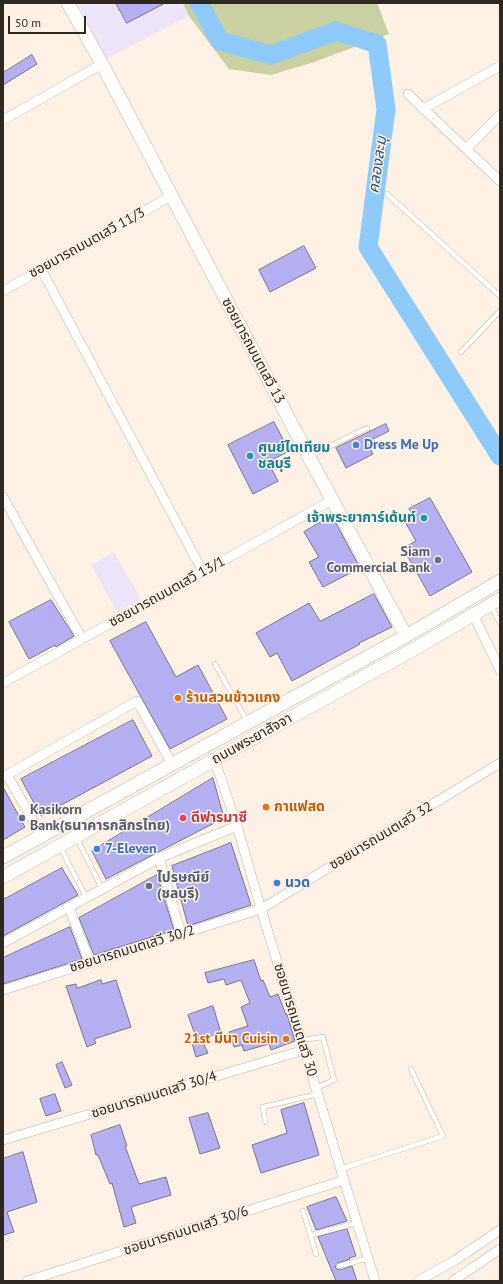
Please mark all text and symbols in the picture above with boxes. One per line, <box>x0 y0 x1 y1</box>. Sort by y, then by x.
scale bar <box>10 8 88 34</box>
text: 50 m <box>15 15 41 30</box>
water label: คลองละมุ <box>365 135 391 195</box>
street label: ซอยนารถมนตเสวี 11/3 <box>26 204 148 282</box>
street label: ซอยนารถมนตเสวี 13 <box>218 295 288 407</box>
place label: Dress Me Up <box>364 437 439 453</box>
place label: ศูนย์ไตเทียม ชลบุรี <box>258 440 330 472</box>
marker: Dress Me Up <box>351 440 361 450</box>
marker: ศูนย์ไตเทียม ชลบุรี <box>245 451 255 461</box>
place label: เจ้าพระยาการ์เด้นท์ <box>307 510 416 526</box>
marker: เจ้าพระยาการ์เด้นท์ <box>419 513 429 523</box>
place label: Siam Commercial Bank <box>326 544 430 576</box>
street label: ซอยนารถมนตเสวี 13/1 <box>106 553 228 631</box>
marker: Siam Commercial Bank <box>433 555 443 565</box>
place label: ร้านสวนข้าวแกง <box>186 690 280 706</box>
marker: ร้านสวนข้าวแกง <box>173 693 183 703</box>
street label: ถนนพระยาสัจจา <box>209 710 295 768</box>
place label: กาแฟสด <box>274 799 325 815</box>
street label: ซอยนารถมนตเสวี 32 <box>326 799 436 873</box>
place label: Kasikorn Bank(ธนาคารกสิกรไทย) <box>30 802 170 834</box>
marker: กาแฟสด <box>261 802 271 812</box>
place label: ดีฟารมาซี <box>191 810 247 826</box>
marker: Kasikorn Bank(ธนาคารกสิกรไทย) <box>17 813 27 823</box>
marker: ดีฟารมาซี <box>178 813 188 823</box>
place label: 7-Eleven <box>105 841 157 857</box>
marker: 7-Eleven <box>92 844 102 854</box>
place label: ไปรษณีย์ (ชลบุรี) <box>157 870 209 902</box>
place label: นวด <box>285 875 310 891</box>
marker: นวด <box>272 878 282 888</box>
marker: ไปรษณีย์ (ชลบุรี) <box>144 881 154 891</box>
street label: ซอยนารถมนตเสวี 30/2 <box>67 922 197 976</box>
street label: ซอยนารถมนตเสวี 30 <box>270 961 320 1079</box>
place label: 21st มีนา Cuisin <box>184 1031 278 1047</box>
marker: 21st มีนา Cuisin <box>281 1034 291 1044</box>
street label: ซอยนารถมนตเสวี 30/4 <box>89 1068 219 1122</box>
street label: ซอยนารถมนตเสวี 30/6 <box>121 1203 251 1259</box>

